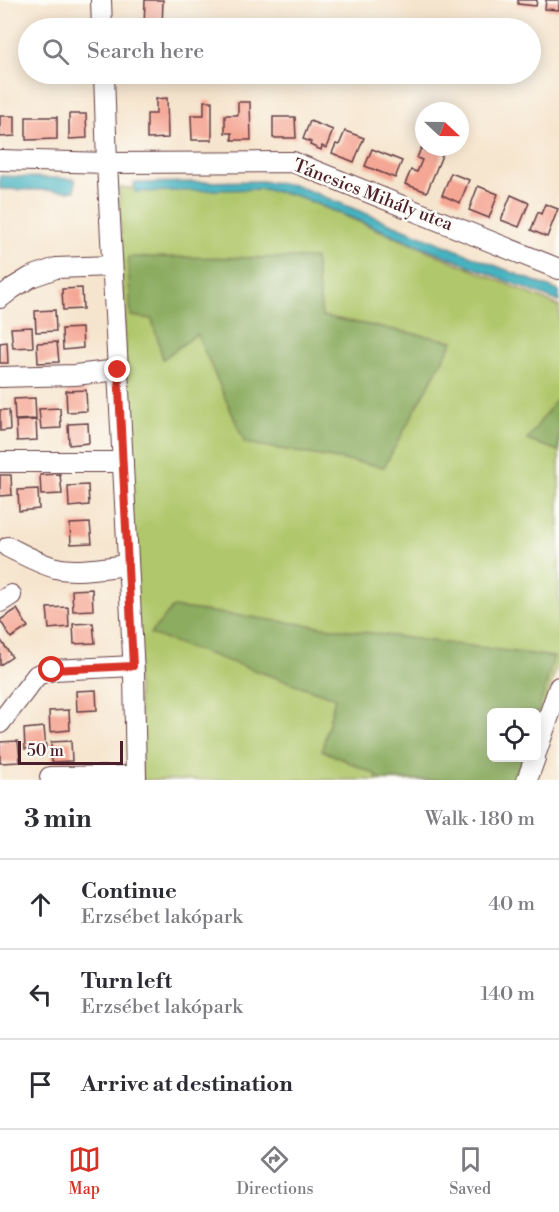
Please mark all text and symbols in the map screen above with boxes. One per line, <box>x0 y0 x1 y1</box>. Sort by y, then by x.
search box <box>18 18 541 84</box>
icon: search <box>39 35 72 68</box>
text: Search here <box>87 38 204 65</box>
north arrow <box>415 102 469 156</box>
street label: Táncsics Mihály utca <box>290 154 457 236</box>
route end <box>104 356 130 382</box>
route start <box>38 656 64 682</box>
map controls <box>487 708 541 762</box>
button: locate <box>487 708 541 762</box>
scale bar <box>18 738 123 766</box>
text: 50 m <box>27 741 64 761</box>
text: 3 min <box>24 803 92 835</box>
text: Walk · 180 m <box>425 807 535 832</box>
text: Continue <box>81 878 177 905</box>
icon: ahead <box>24 888 57 921</box>
text: 40 m <box>488 892 535 917</box>
text: Erzsébet lakópark <box>81 905 243 930</box>
text: Turn left <box>81 968 172 995</box>
icon: left <box>24 978 57 1011</box>
text: 140 m <box>480 982 535 1007</box>
text: Erzsébet lakópark <box>81 995 243 1020</box>
icon: arrive <box>24 1068 57 1101</box>
text: Arrive at destination <box>81 1071 293 1098</box>
tab: Map <box>68 1143 101 1199</box>
tab: Directions <box>236 1143 314 1199</box>
tab: Saved <box>449 1143 491 1199</box>

